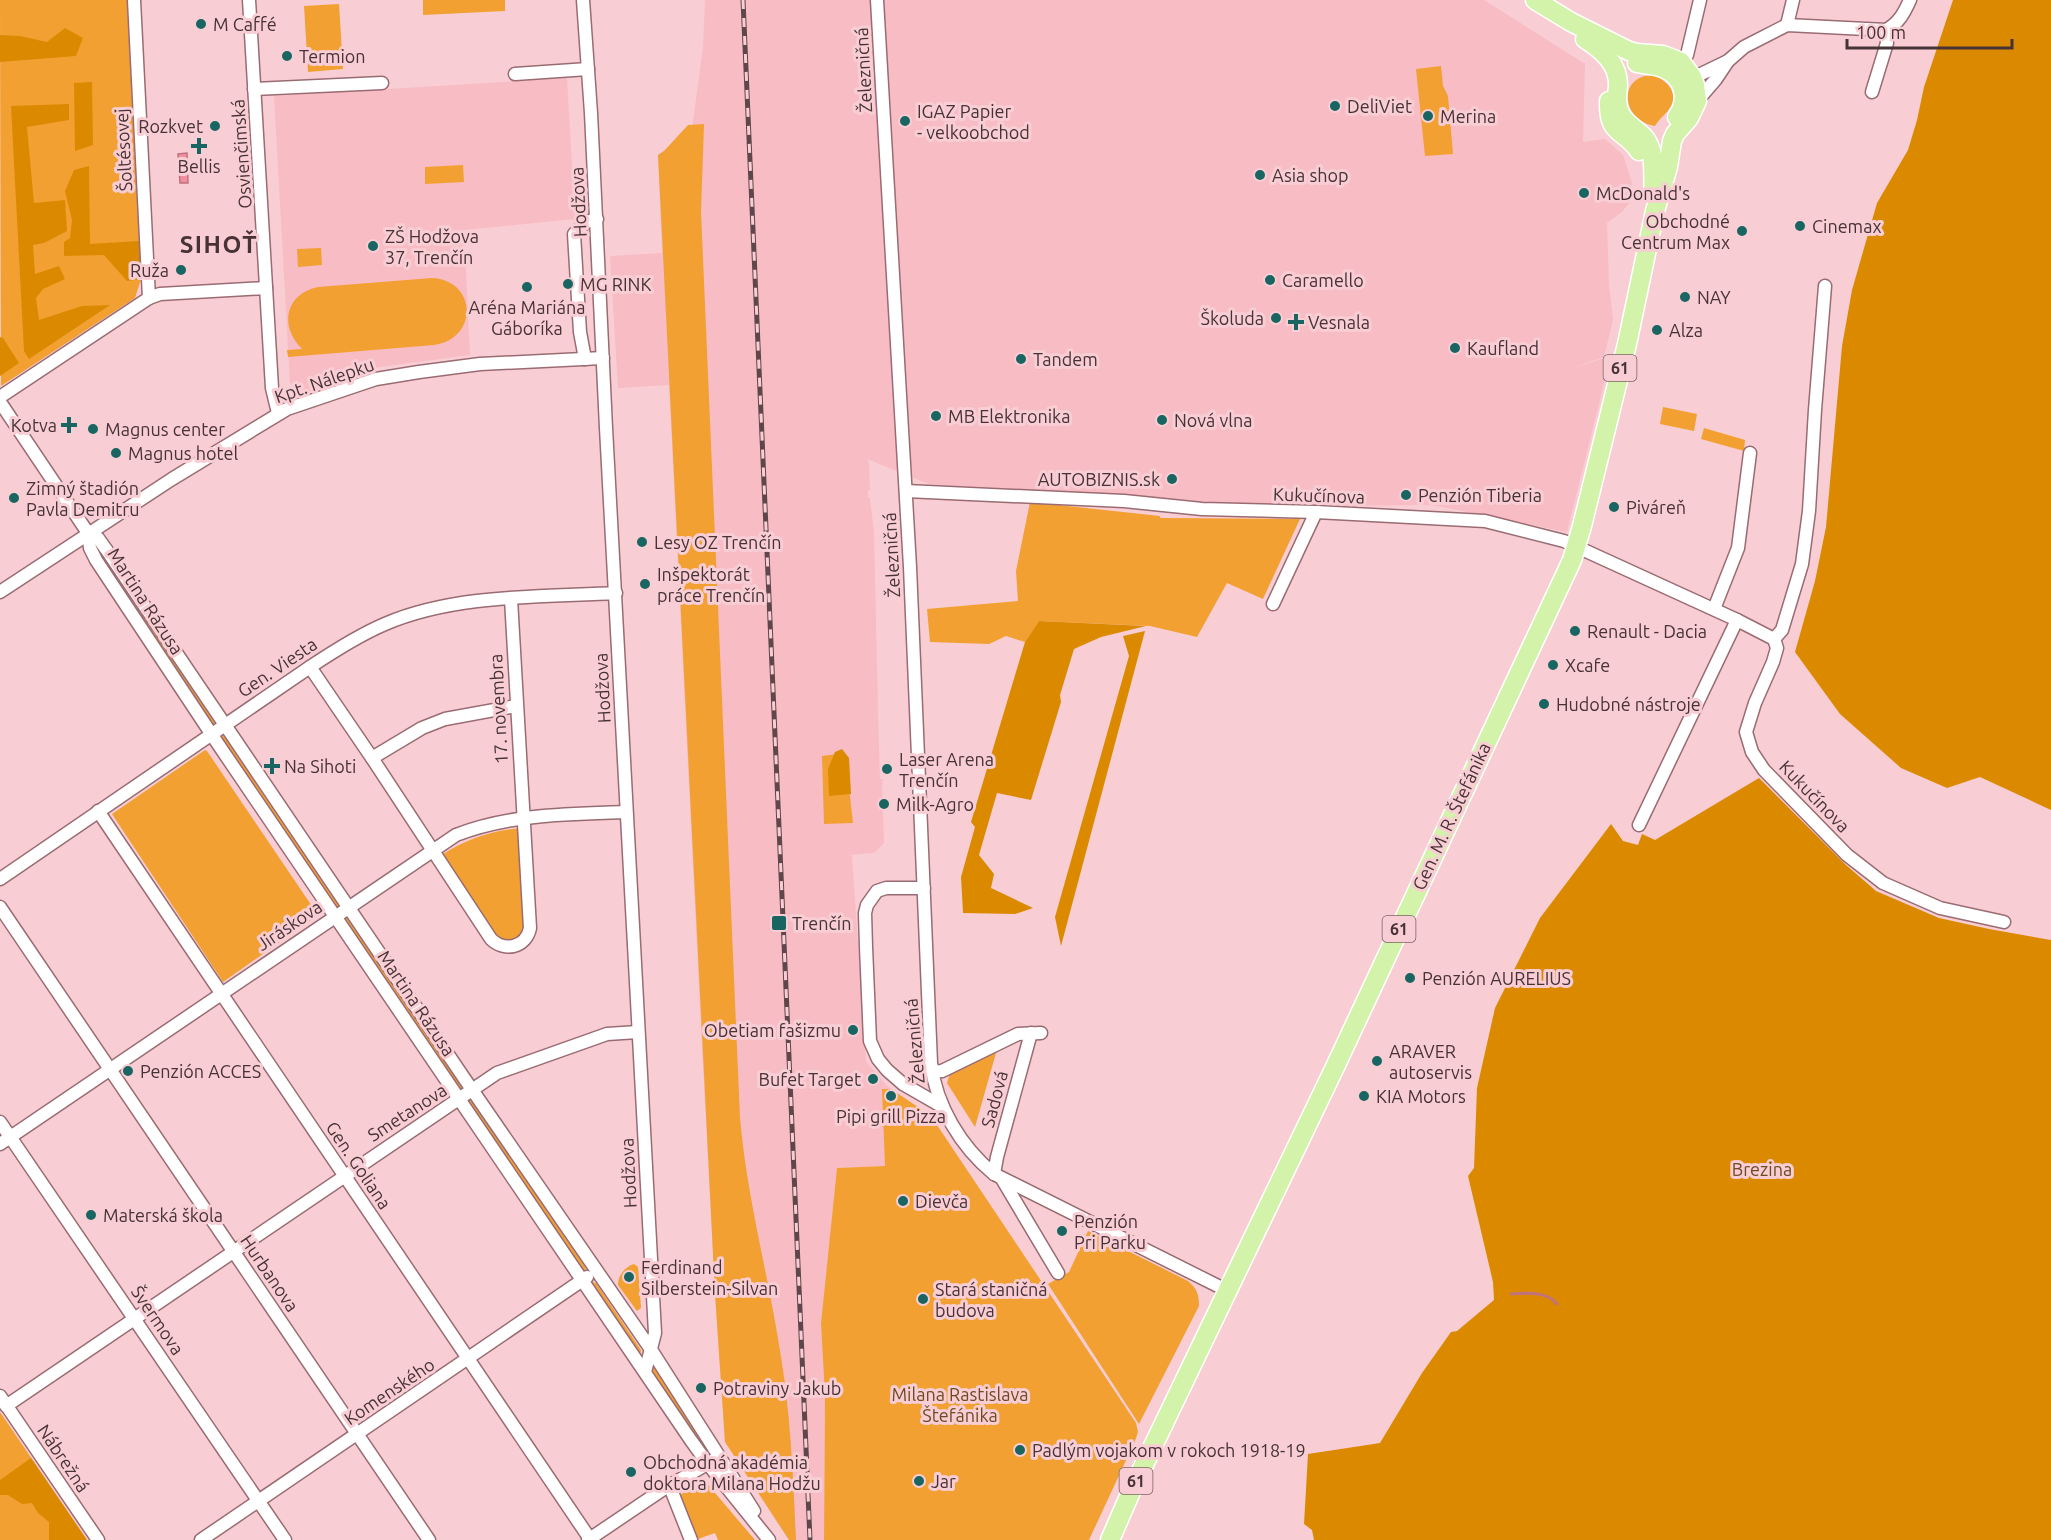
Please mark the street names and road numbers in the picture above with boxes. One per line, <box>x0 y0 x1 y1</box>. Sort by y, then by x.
street label: Železničná <box>850 27 875 113</box>
street label: Osvienčimská <box>227 99 255 209</box>
street label: Šoltésovej <box>110 108 135 192</box>
street label: Hodžova <box>566 166 590 238</box>
street label: Kpt. Nálepku <box>272 354 376 406</box>
road number: 61 <box>1604 355 1636 381</box>
street label: Kukučínova <box>1273 483 1365 507</box>
street label: Železničná <box>878 512 903 598</box>
street label: Martina Rázusa <box>104 544 188 658</box>
street label: Gen. Viesta <box>234 633 320 701</box>
street label: Hodžova <box>590 652 614 724</box>
street label: 17. novembra <box>485 653 511 765</box>
street label: Gen. M. R. Štefánika <box>1407 739 1494 893</box>
street label: Kukučínova <box>1776 756 1854 836</box>
street label: Jiráskova <box>253 896 325 954</box>
road number: 61 <box>1382 916 1416 942</box>
street label: Martina Rázusa <box>374 946 460 1060</box>
street label: Železničná <box>899 997 928 1085</box>
street label: Sadová <box>977 1069 1011 1129</box>
street label: Smetanova <box>364 1079 450 1145</box>
street label: Gen. Goliana <box>322 1118 396 1212</box>
street label: Hodžova <box>616 1137 640 1209</box>
street label: Hurbanova <box>237 1231 303 1315</box>
street label: Švermova <box>128 1281 189 1358</box>
street label: Komenského <box>340 1354 438 1428</box>
street label: Nábrežná <box>34 1420 94 1496</box>
road number: 61 <box>1120 1468 1152 1494</box>

